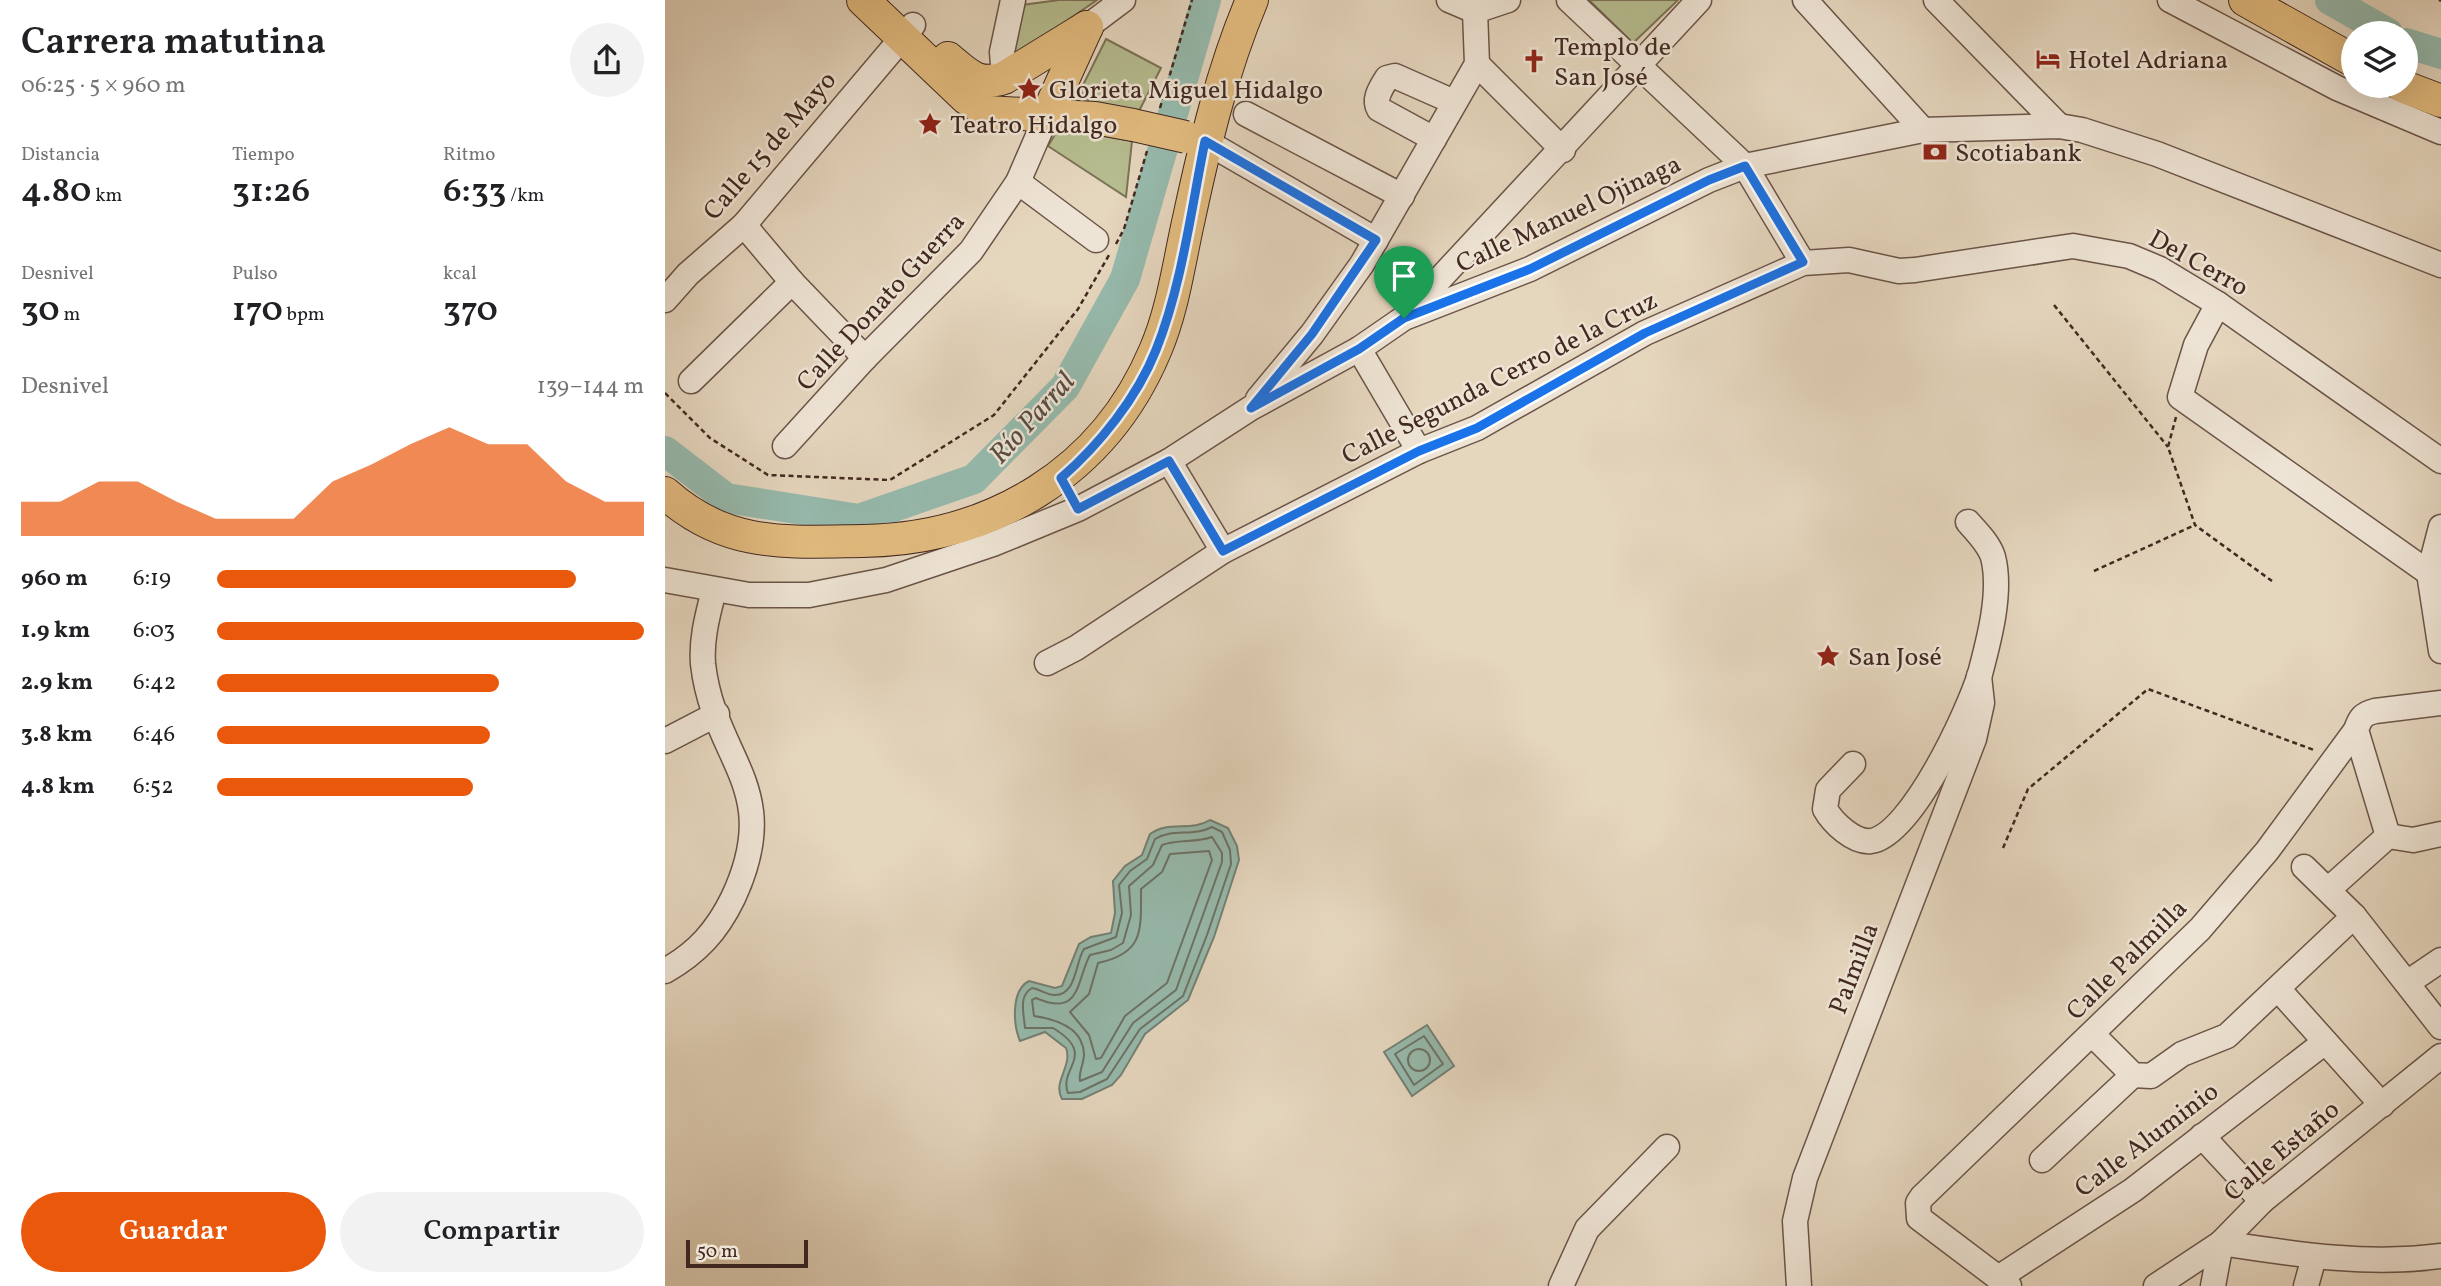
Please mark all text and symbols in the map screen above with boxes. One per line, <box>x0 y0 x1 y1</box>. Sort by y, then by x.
text: Carrera matutina <box>21 17 326 70</box>
map controls <box>2341 21 2418 98</box>
button: layers <box>2341 21 2418 98</box>
button: share <box>570 23 644 97</box>
place label: Templo de San José <box>1554 30 1671 96</box>
place label: Hotel Adriana <box>2068 43 2228 79</box>
hotel icon: Hotel Adriana <box>2034 45 2062 73</box>
church icon: Templo de San José <box>1520 47 1548 75</box>
street label: Calle 15 de Mayo <box>696 64 845 229</box>
text: 06:25 · 5 × 960 m <box>21 70 186 102</box>
place label: Glorieta Miguel Hidalgo <box>1049 73 1323 109</box>
place icon: Glorieta Miguel Hidalgo <box>1015 75 1043 103</box>
place label: Teatro Hidalgo <box>950 108 1117 144</box>
place icon: Teatro Hidalgo <box>916 110 944 138</box>
place label: Scotiabank <box>1955 136 2082 172</box>
bank icon: Scotiabank <box>1921 138 1949 166</box>
text: Distancia <box>21 142 100 168</box>
text: Tiempo <box>232 142 295 168</box>
text: Ritmo <box>443 142 495 168</box>
street label: Calle Manuel Ojinaga <box>1450 147 1687 283</box>
text: 4.80 <box>21 168 91 216</box>
text: 31:26 <box>232 168 310 216</box>
text: 6:33 <box>443 168 507 216</box>
text: km <box>91 183 122 209</box>
text: /km <box>507 183 544 209</box>
street label: Calle Donato Guerra <box>789 205 974 400</box>
street label: Del Cerro <box>2142 222 2255 306</box>
pin <box>1374 246 1434 318</box>
icon: arrive <box>1385 257 1423 295</box>
text: Desnivel <box>21 261 94 287</box>
text: Pulso <box>232 261 278 287</box>
text: kcal <box>443 261 477 287</box>
street label: Calle Segunda Cerro de la Cruz <box>1336 283 1664 474</box>
text: 30 <box>21 287 60 335</box>
text: 170 <box>232 287 283 335</box>
text: 370 <box>443 287 498 335</box>
text: m <box>60 302 80 328</box>
text: bpm <box>283 302 325 328</box>
water label: Río Parral <box>981 364 1085 473</box>
text: Desnivel <box>21 371 109 403</box>
text: 139–144 m <box>537 371 644 403</box>
text: 960 m <box>21 563 88 595</box>
text: 6:19 <box>133 563 171 595</box>
text: 1.9 km <box>21 615 90 647</box>
text: 6:03 <box>133 615 175 647</box>
place label: San José <box>1848 640 1942 676</box>
place icon: San José <box>1814 642 1842 670</box>
text: 2.9 km <box>21 667 93 699</box>
text: 6:42 <box>133 667 176 699</box>
text: 3.8 km <box>21 719 93 751</box>
text: 6:46 <box>133 719 175 751</box>
text: 4.8 km <box>21 771 95 803</box>
text: 6:52 <box>133 771 173 803</box>
street label: Calle Palmilla <box>2059 892 2196 1029</box>
street label: Palmilla <box>1821 918 1889 1020</box>
street label: Calle Aluminio <box>2068 1075 2227 1207</box>
street label: Calle Estaño <box>2217 1092 2348 1211</box>
button: Guardar <box>21 1192 326 1272</box>
button: Compartir <box>340 1192 644 1272</box>
scale bar <box>686 1237 809 1269</box>
text: 50 m <box>697 1239 738 1265</box>

